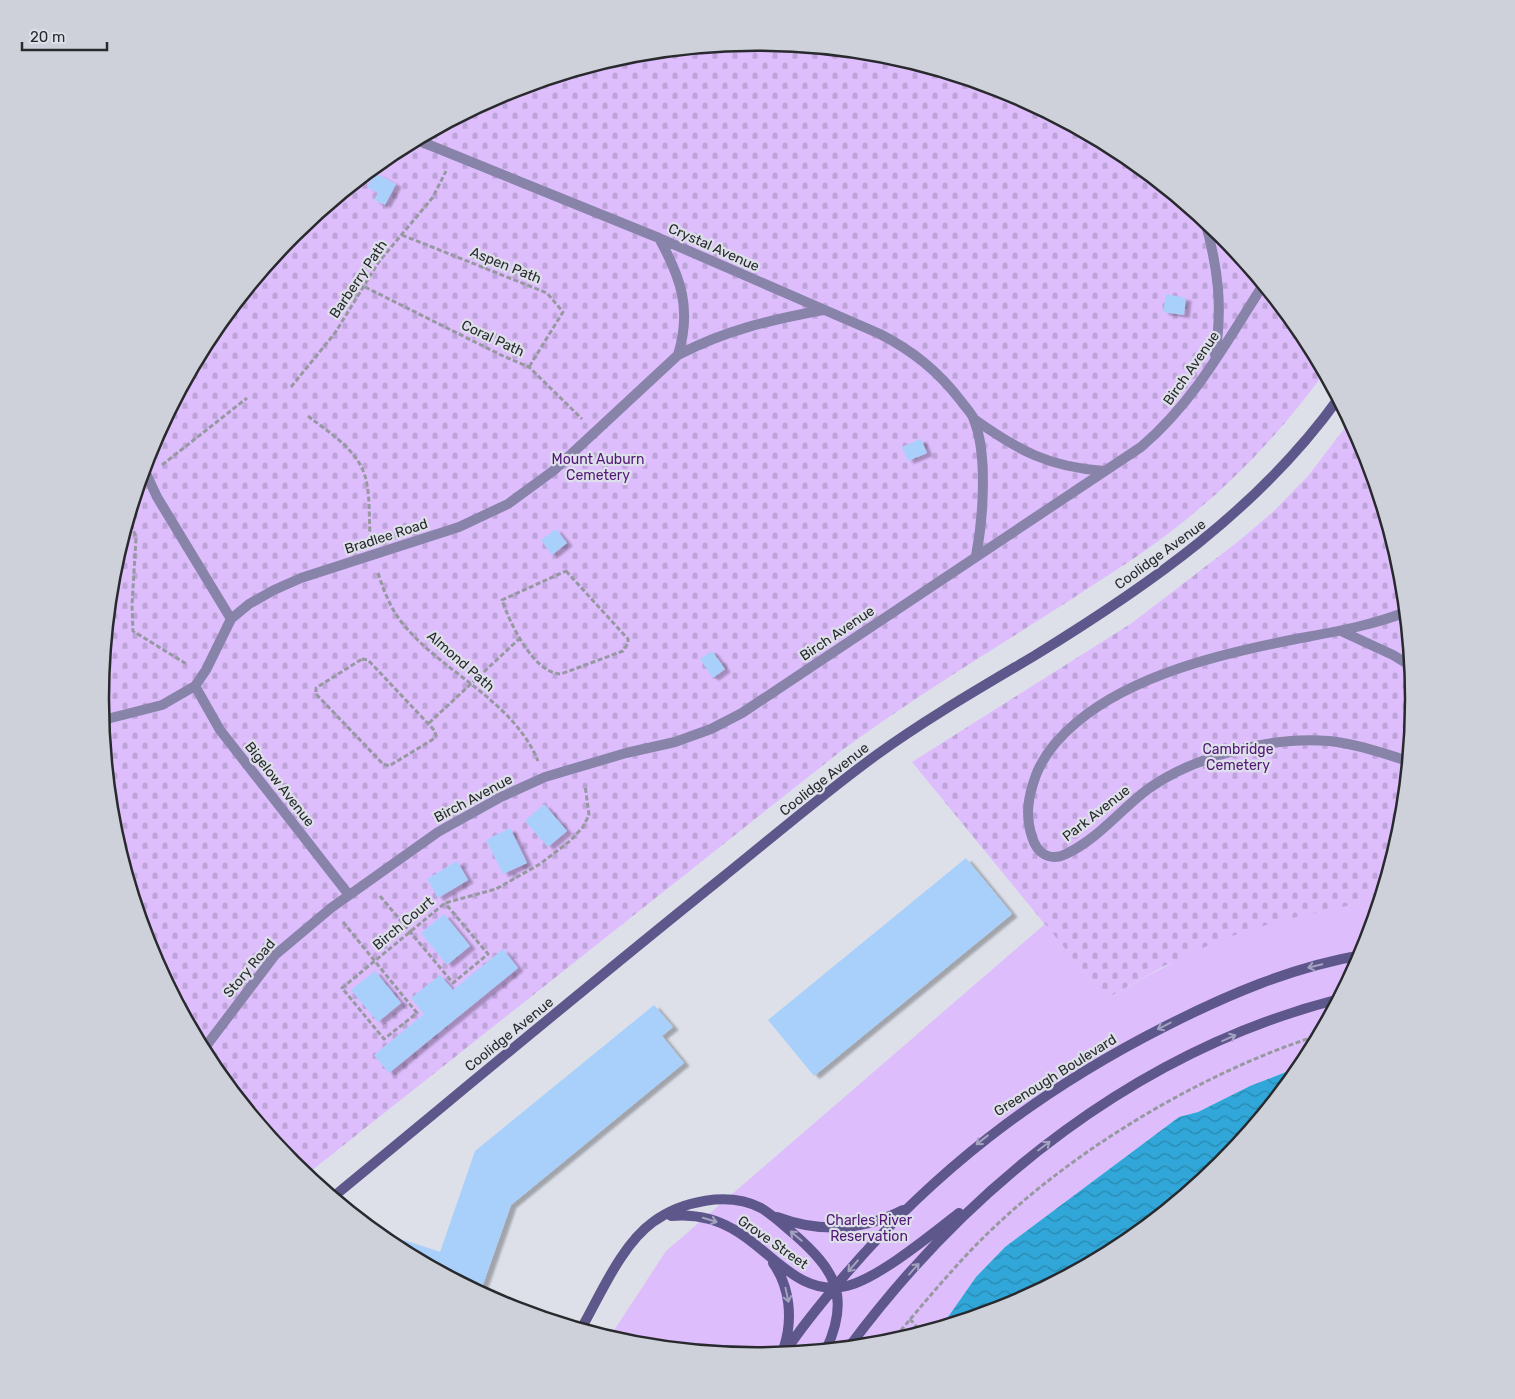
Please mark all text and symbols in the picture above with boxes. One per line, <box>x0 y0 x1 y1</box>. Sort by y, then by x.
scale bar <box>22 20 108 52</box>
text: 20 m <box>30 28 65 46</box>
street label: Crystal Avenue <box>666 220 762 275</box>
street label: Barberry Path <box>326 237 391 322</box>
street label: Aspen Path <box>468 244 544 287</box>
street label: Coral Path <box>459 316 527 360</box>
street label: Birch Avenue <box>1160 328 1223 409</box>
park label: Mount Auburn Cemetery <box>552 451 644 484</box>
street label: Bradlee Road <box>342 515 430 558</box>
street label: Coolidge Avenue <box>1111 515 1209 593</box>
street label: Birch Avenue <box>797 602 878 665</box>
street label: Almond Path <box>423 627 498 695</box>
street label: Bigelow Avenue <box>241 738 318 830</box>
street label: Coolidge Avenue <box>776 739 873 820</box>
park label: Cambridge Cemetery <box>1202 741 1274 774</box>
street label: Birch Avenue <box>431 771 515 826</box>
street label: Park Avenue <box>1059 782 1134 845</box>
street label: Birch Court <box>369 893 438 954</box>
street label: Story Road <box>220 935 279 1001</box>
one-way arrow <box>1307 962 1323 971</box>
street label: Coolidge Avenue <box>462 993 557 1075</box>
one-way arrow <box>1157 1022 1172 1031</box>
street label: Greenough Boulevard <box>991 1031 1120 1120</box>
one-way arrow <box>1221 1032 1236 1042</box>
one-way arrow <box>976 1135 989 1146</box>
one-way arrow <box>1037 1141 1051 1151</box>
street label: Grove Street <box>734 1212 811 1273</box>
park label: Charles River Reservation <box>826 1212 913 1245</box>
one-way arrow <box>702 1215 718 1225</box>
one-way arrow <box>789 1230 802 1242</box>
one-way arrow <box>848 1259 859 1272</box>
one-way arrow <box>908 1263 920 1276</box>
one-way arrow <box>782 1287 792 1303</box>

